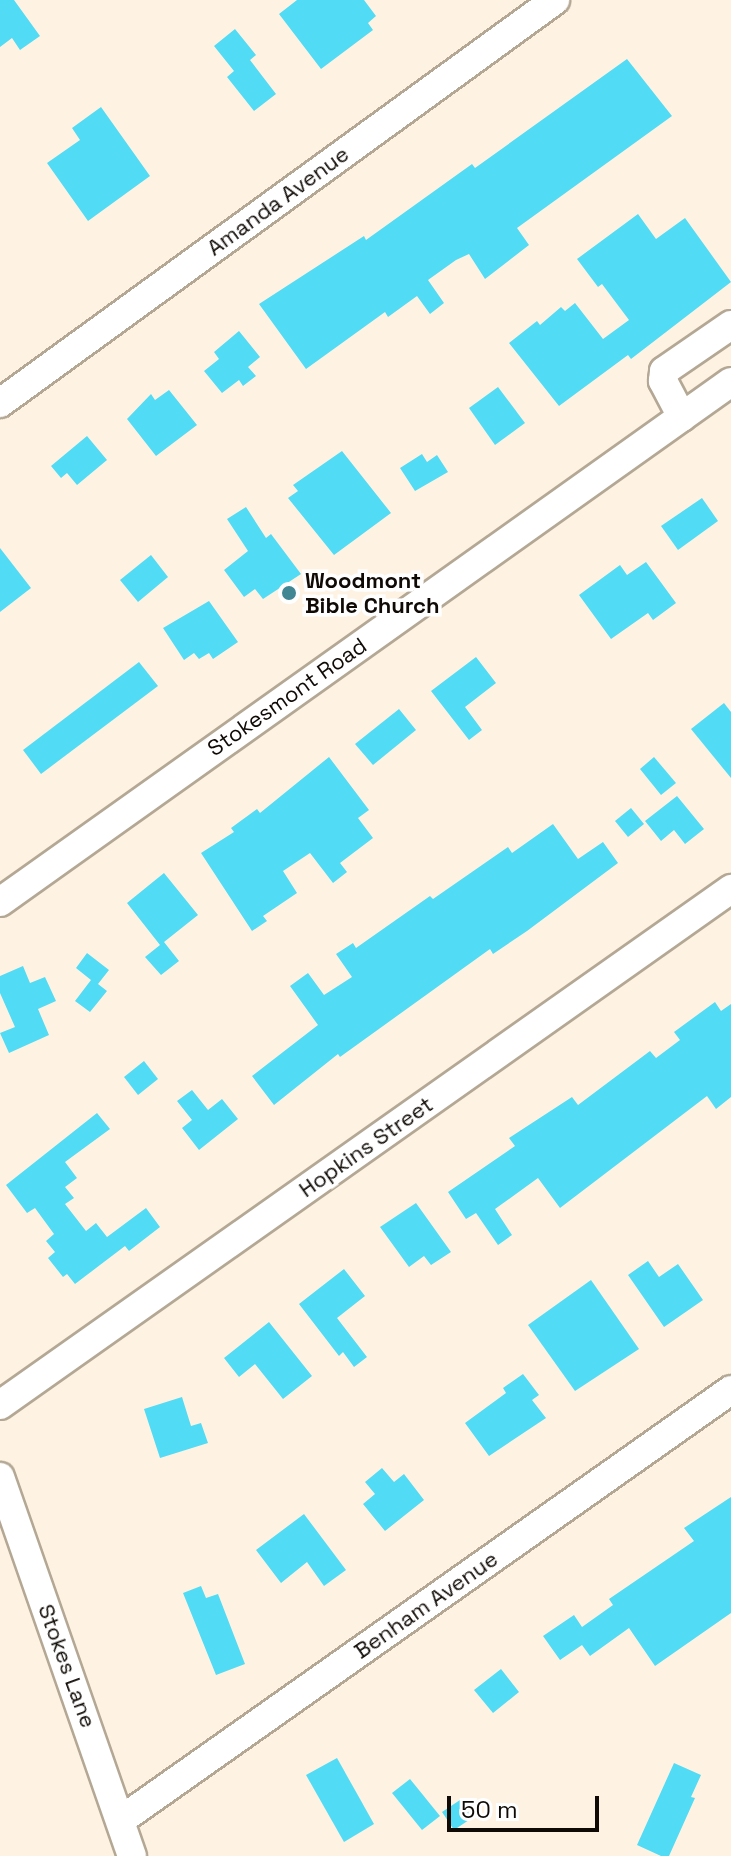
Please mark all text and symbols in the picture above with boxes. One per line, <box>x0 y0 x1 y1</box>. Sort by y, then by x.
street label: Amanda Avenue <box>202 141 354 261</box>
place label: Woodmont Bible Church <box>305 567 439 618</box>
marker: Woodmont Bible Church <box>280 584 298 602</box>
street label: Stokesmont Road <box>202 632 372 762</box>
street label: Hopkins Street <box>294 1091 438 1203</box>
street label: Benham Avenue <box>349 1546 503 1664</box>
street label: Stokes Lane <box>32 1601 102 1731</box>
scale bar <box>451 1780 603 1830</box>
text: 50 m <box>461 1794 518 1825</box>

